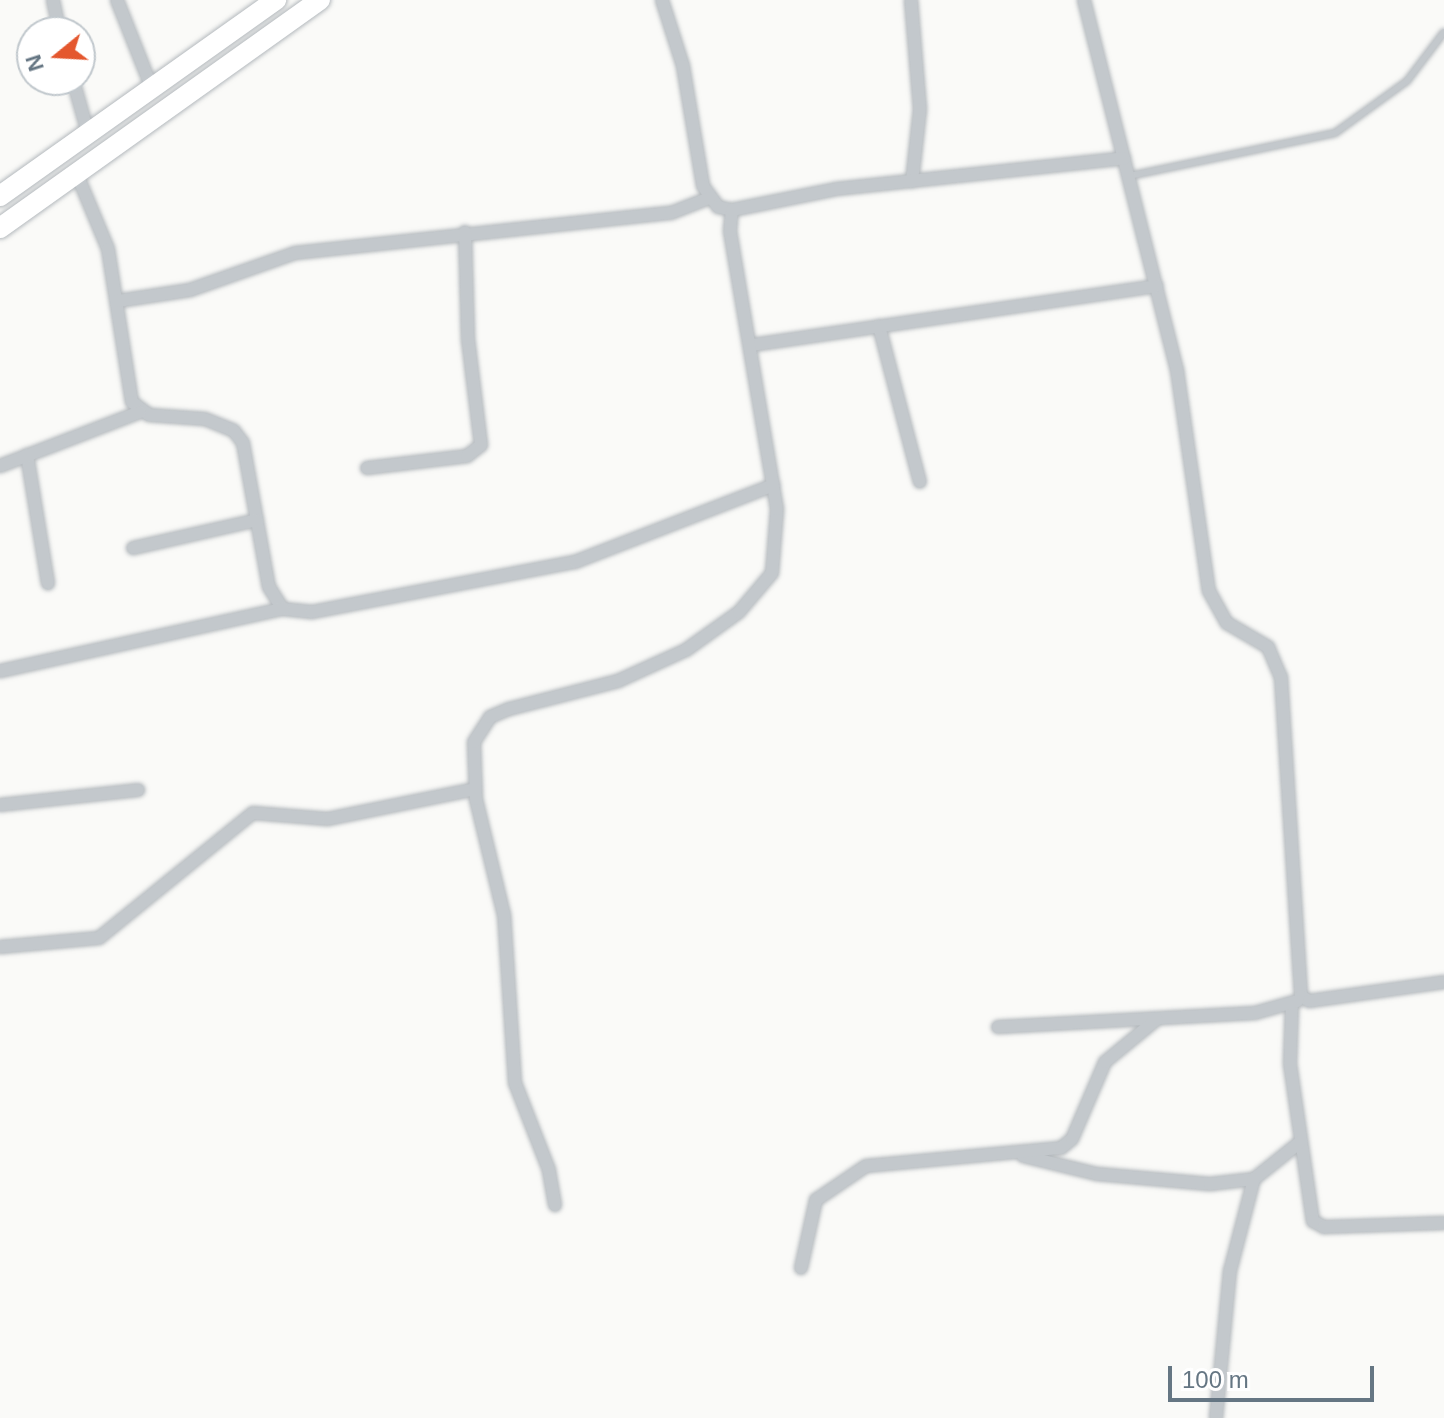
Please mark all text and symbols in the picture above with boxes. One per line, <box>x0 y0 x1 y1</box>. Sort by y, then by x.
north arrow <box>16 16 96 96</box>
text: N <box>20 52 49 74</box>
scale bar <box>1172 1350 1378 1400</box>
text: 100 m <box>1182 1366 1249 1393</box>

